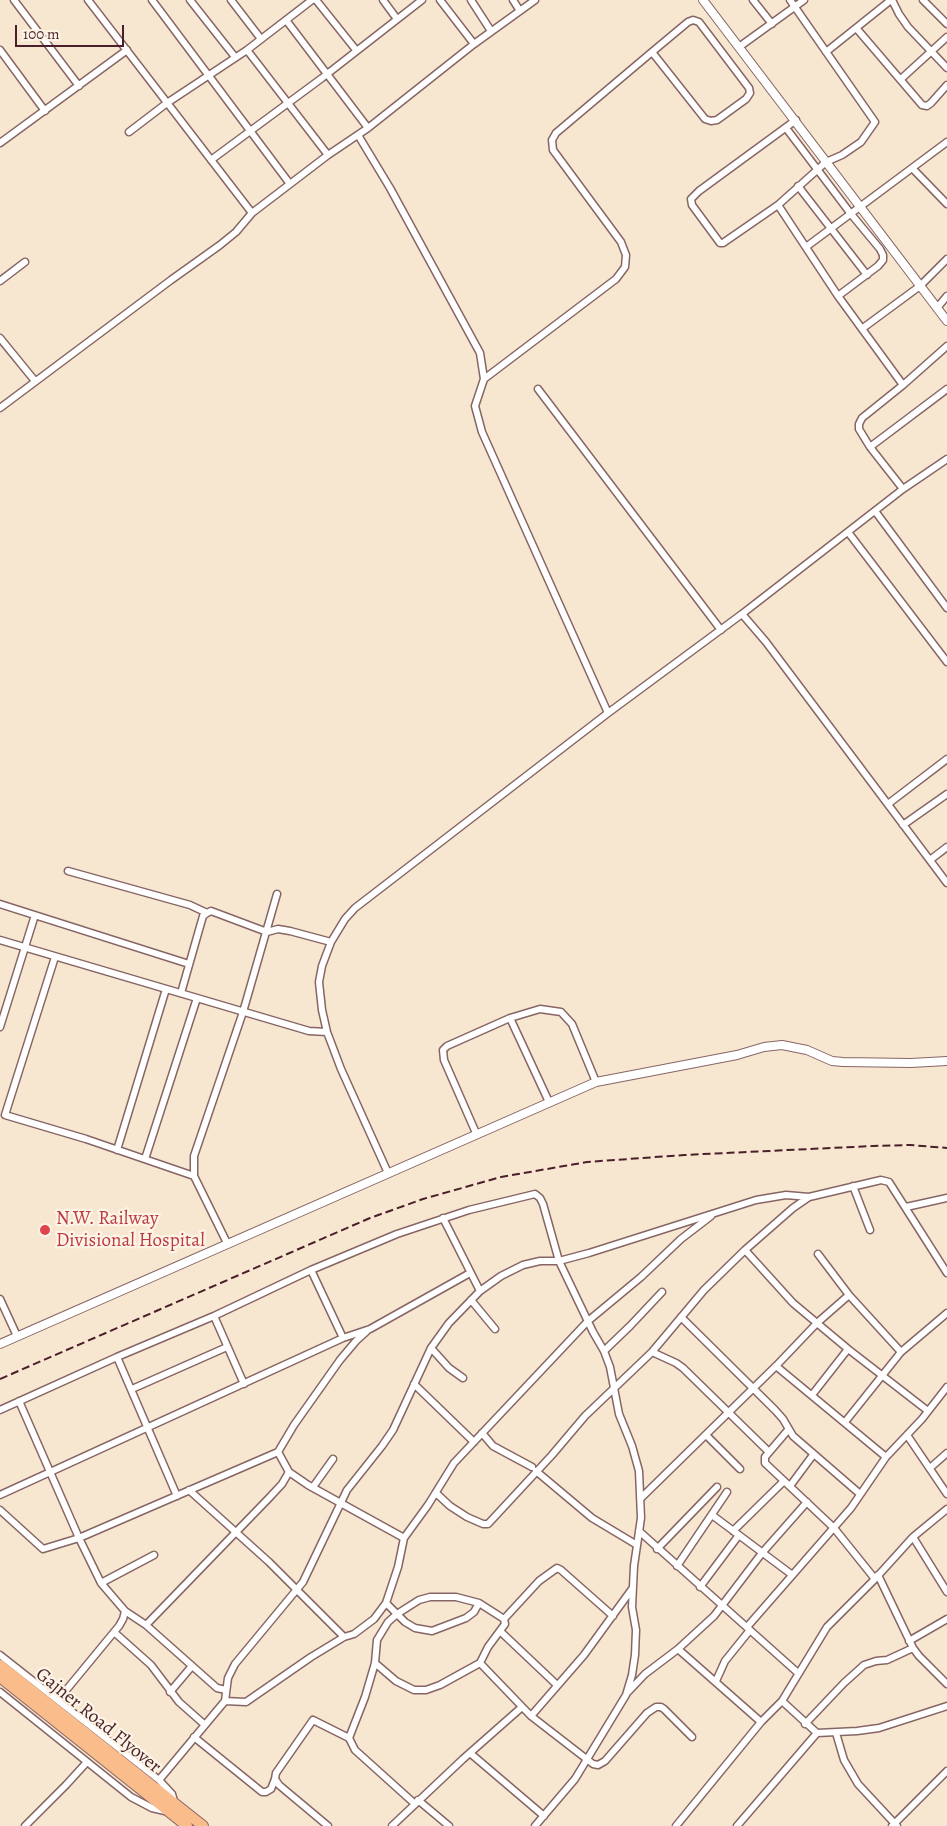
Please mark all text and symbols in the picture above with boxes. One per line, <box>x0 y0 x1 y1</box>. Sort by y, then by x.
scale bar <box>18 15 126 47</box>
text: 100 m <box>23 24 60 44</box>
place label: N.W. Railway Divisional Hospital <box>56 1208 205 1252</box>
marker: N.W. Railway Divisional Hospital <box>38 1223 52 1237</box>
street label: Gajner Road Flyover <box>31 1663 165 1779</box>

